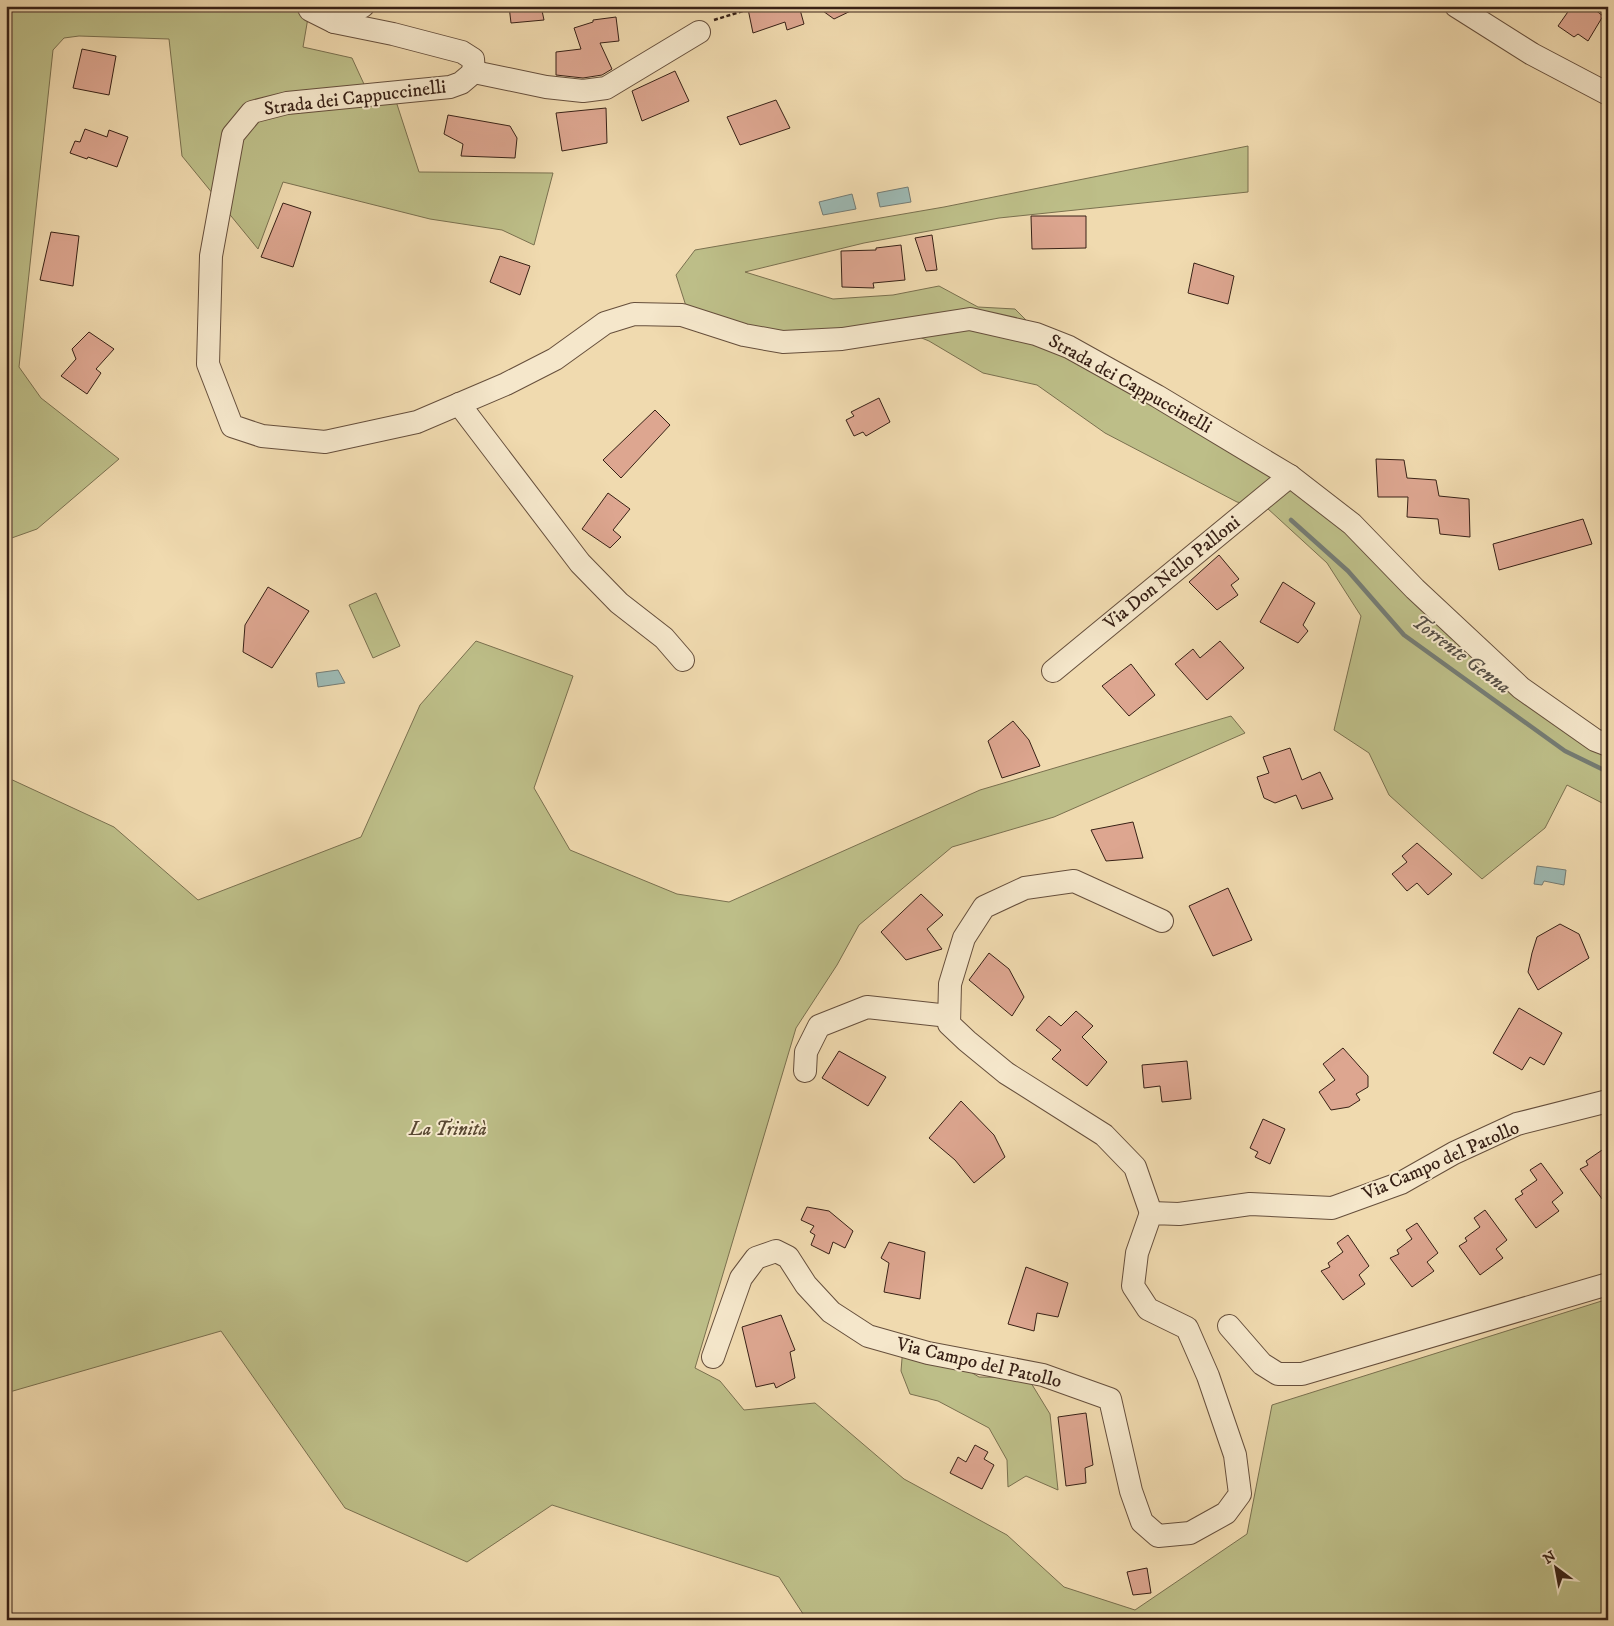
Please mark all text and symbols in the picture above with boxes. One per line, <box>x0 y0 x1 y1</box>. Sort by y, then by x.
street label: Strada dei Cappuccinelli <box>263 75 448 121</box>
street label: Strada dei Cappuccinelli <box>1044 329 1216 439</box>
street label: Via Don Nello Palloni <box>1098 511 1245 636</box>
water label: Torrente Genna <box>1407 610 1515 700</box>
street label: Via Campo del Patollo <box>1358 1116 1523 1206</box>
park label: La Trinità <box>408 1118 487 1141</box>
street label: Via Campo del Patollo <box>893 1333 1064 1393</box>
north arrow <box>1532 1544 1582 1594</box>
text: N <box>1540 1547 1560 1569</box>

